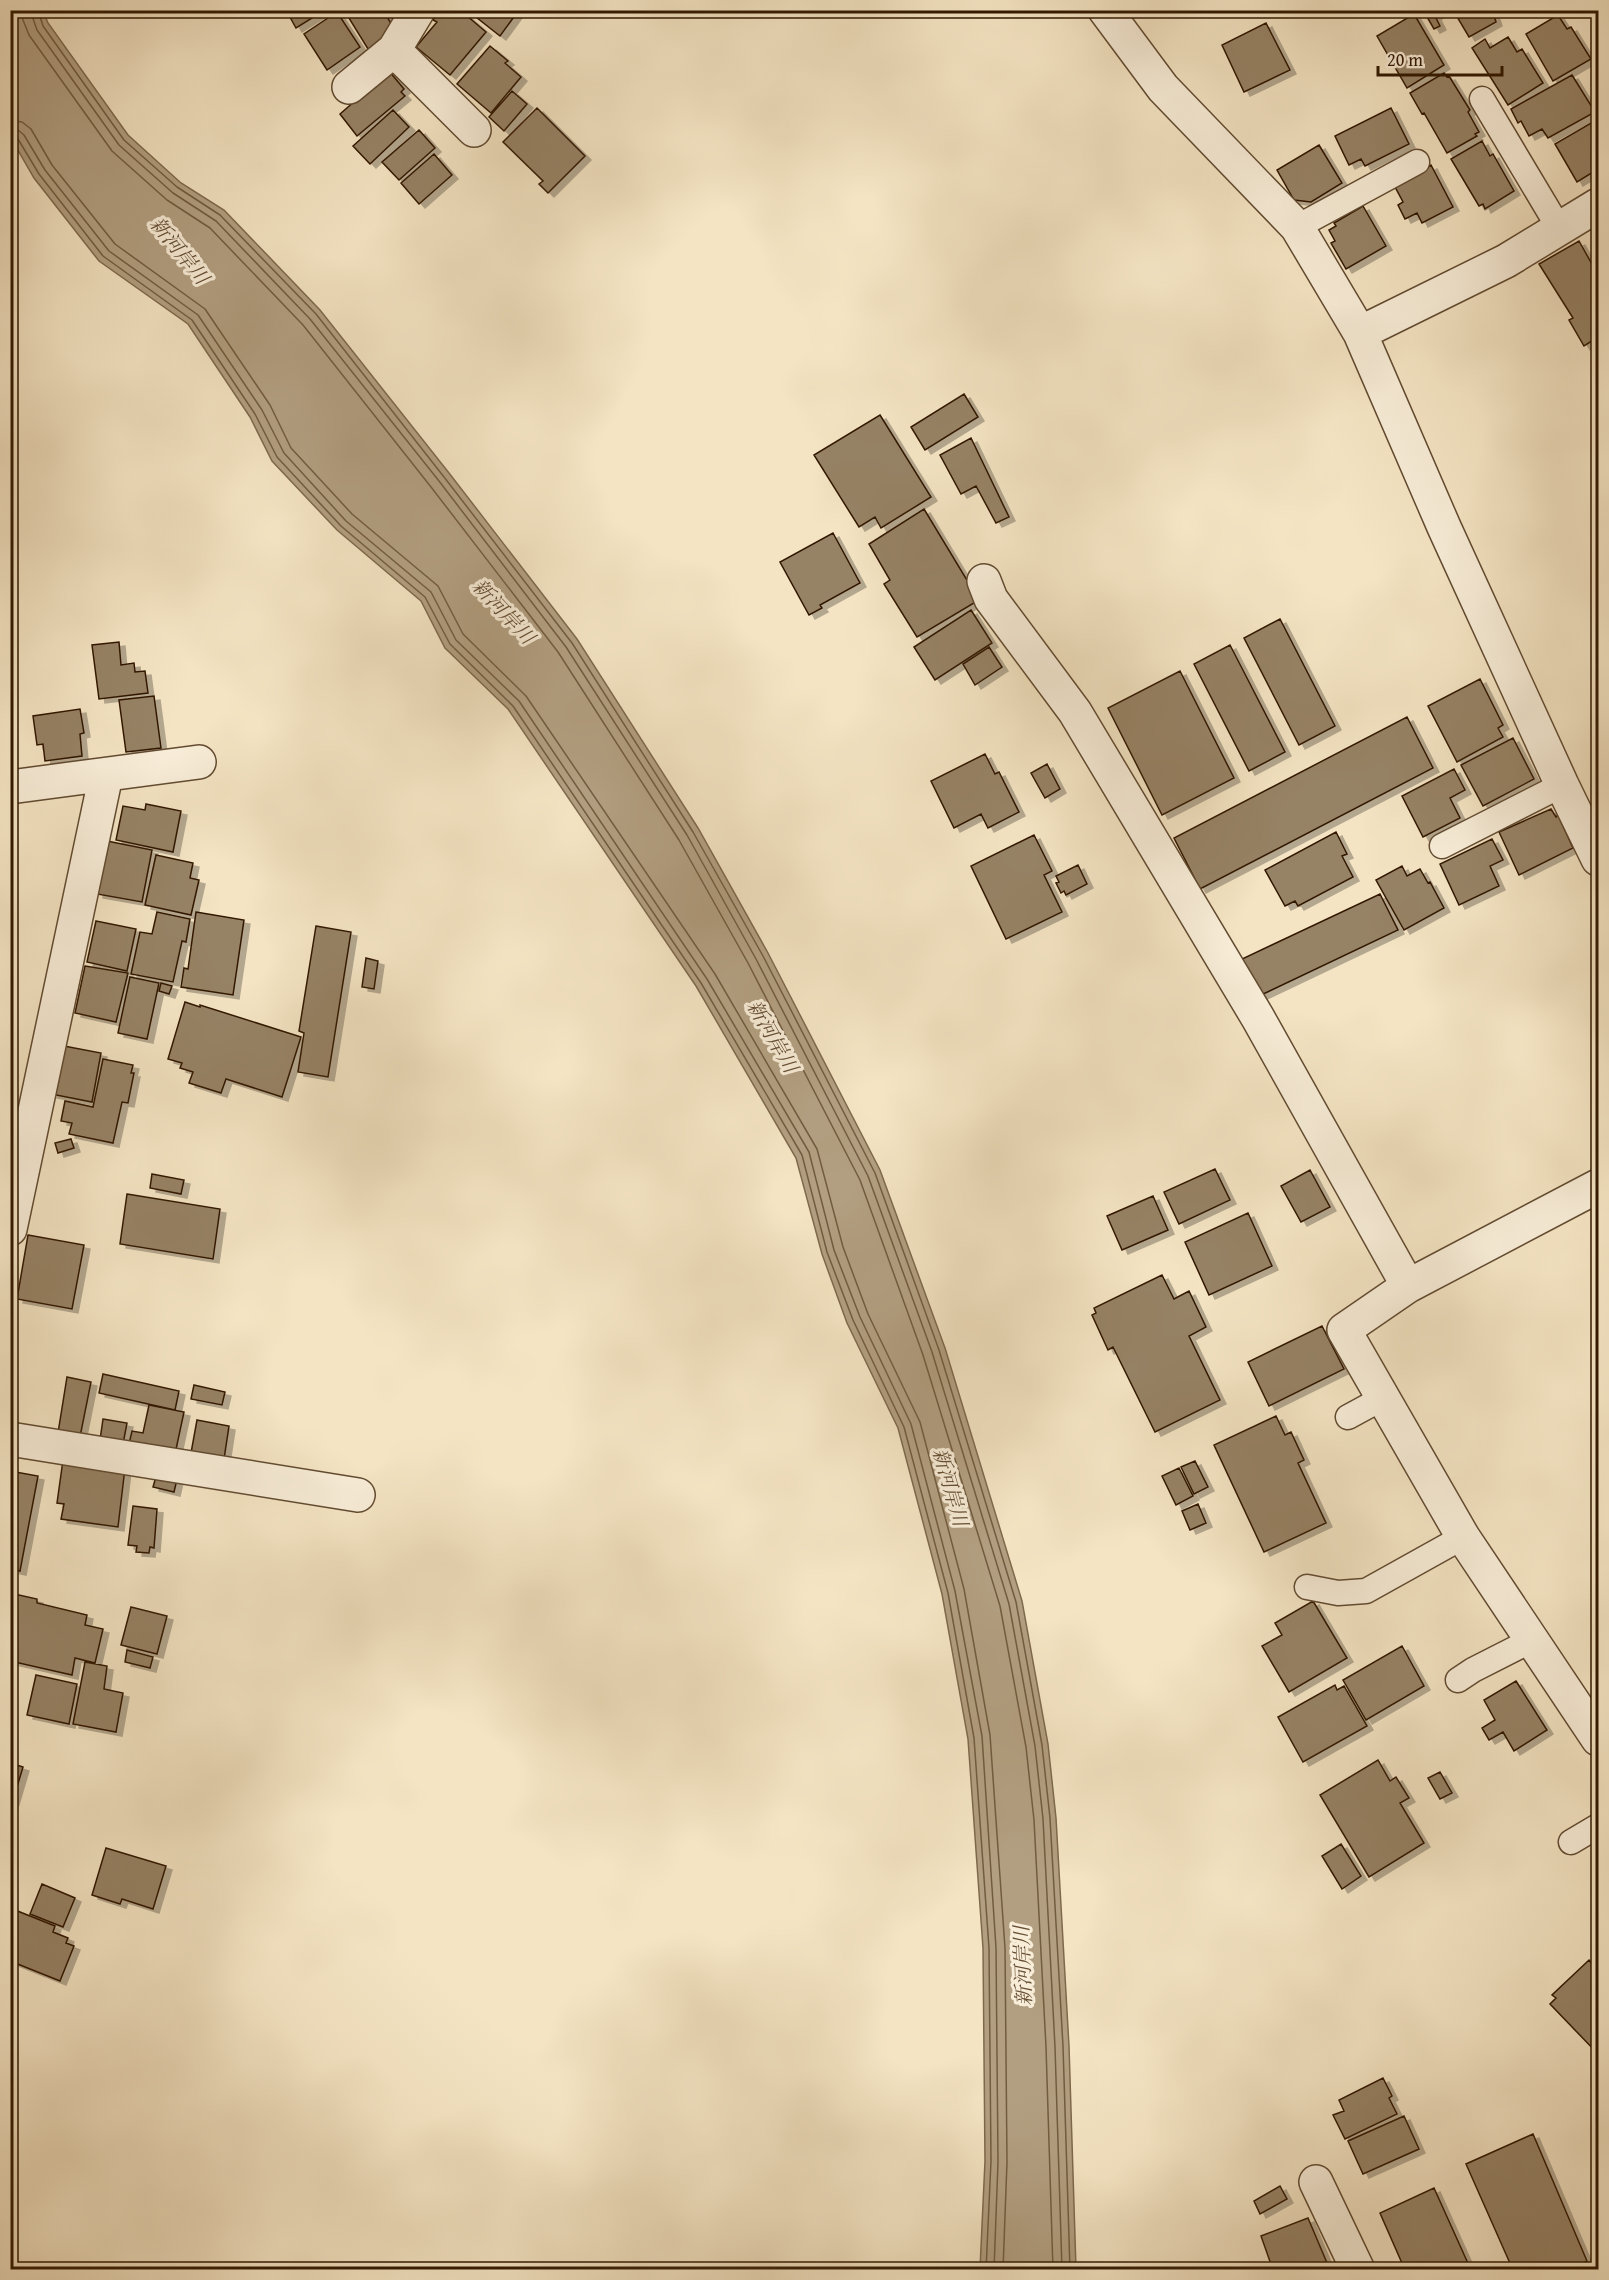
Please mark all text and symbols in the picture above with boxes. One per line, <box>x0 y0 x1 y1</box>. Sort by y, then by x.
scale bar <box>1378 39 1502 77</box>
text: 20 m <box>1387 46 1423 73</box>
water label: 新河岸川 <box>144 210 218 292</box>
water label: 新河岸川 <box>466 572 543 652</box>
water label: 新河岸川 <box>740 994 807 1080</box>
water label: 新河岸川 <box>926 1445 977 1531</box>
water label: 新河岸川 <box>1006 1924 1038 2006</box>

